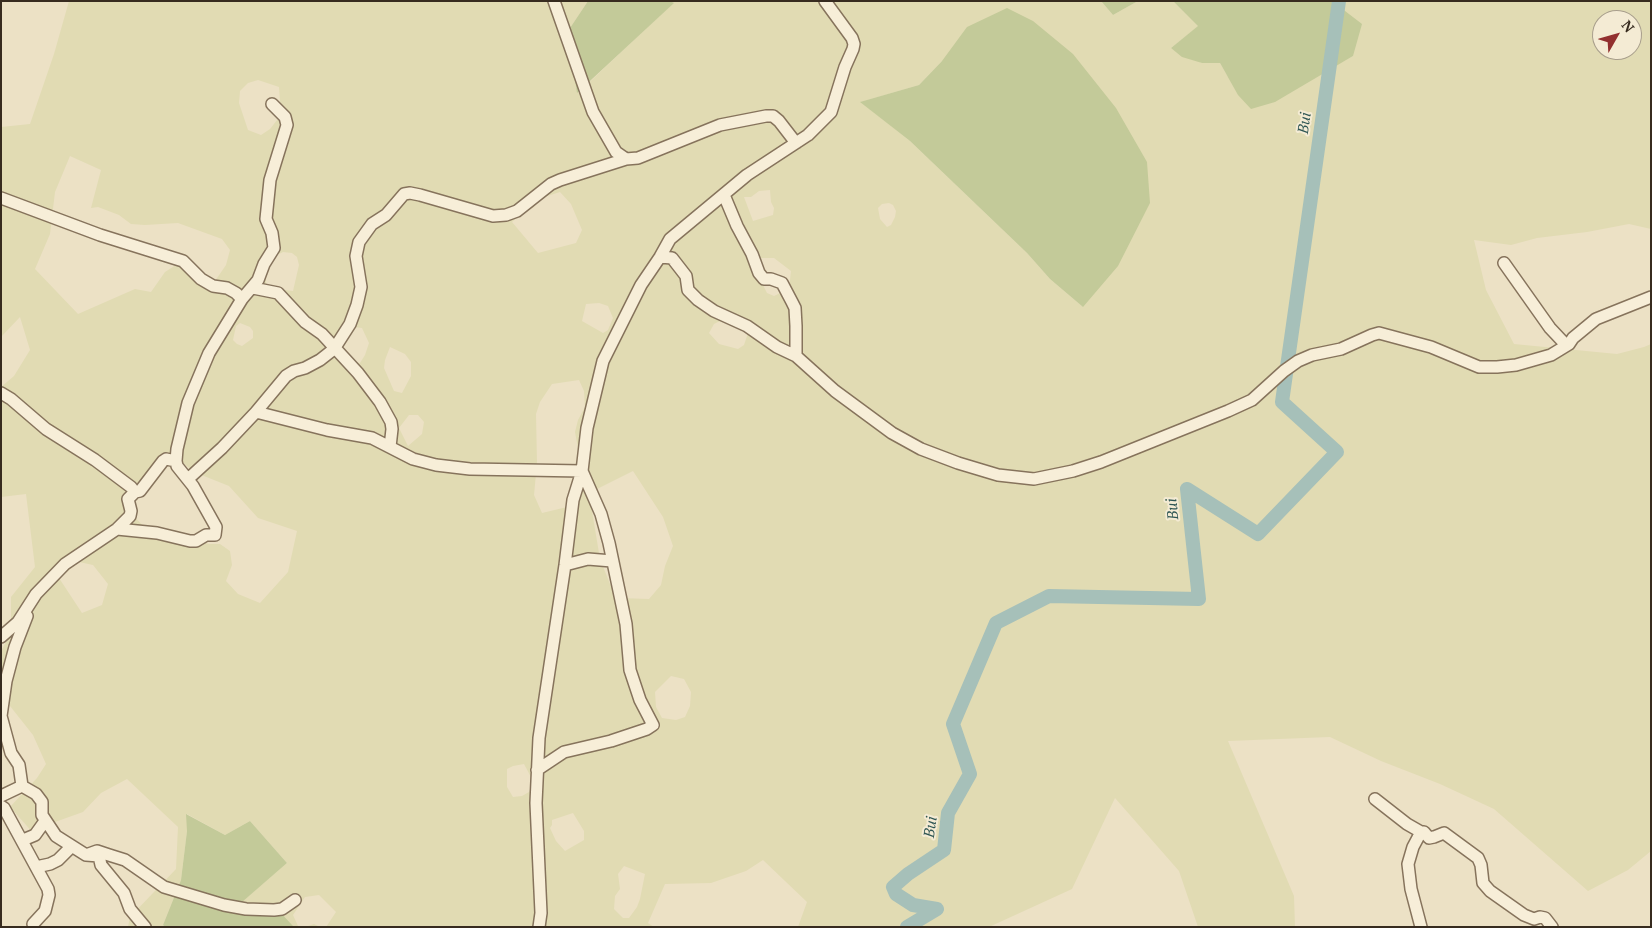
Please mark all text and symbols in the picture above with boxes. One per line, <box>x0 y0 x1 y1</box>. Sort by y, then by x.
north arrow <box>1592 10 1642 60</box>
text: N <box>1618 16 1639 36</box>
water label: Bui <box>1295 111 1315 135</box>
water label: Bui <box>1163 497 1183 521</box>
water label: Bui <box>921 815 941 839</box>

